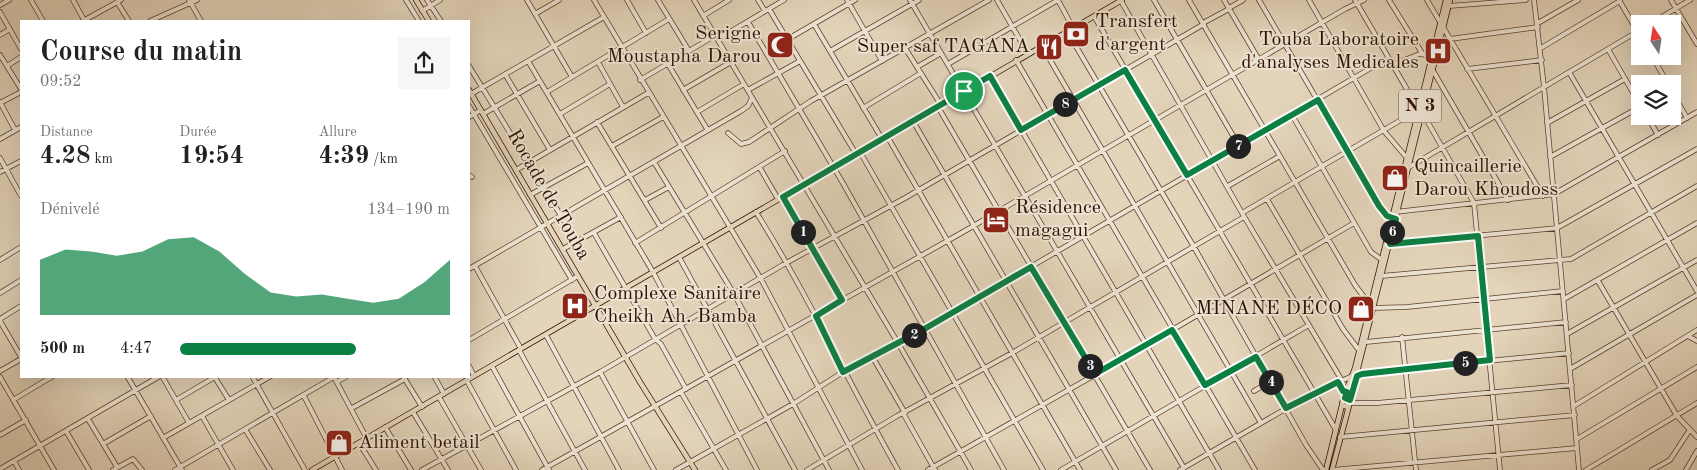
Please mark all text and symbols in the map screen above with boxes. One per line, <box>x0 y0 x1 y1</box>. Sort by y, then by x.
place label: Transfert d'argent <box>1095 12 1178 55</box>
north arrow <box>1631 15 1681 65</box>
map controls <box>1631 15 1681 125</box>
bank icon: Transfert d'argent <box>1061 19 1091 49</box>
place label: Serigne Moustapha Darou <box>607 24 761 67</box>
mosque icon: Serigne Moustapha Darou <box>765 30 795 60</box>
place label: Touba Laboratoire d'analyses Medicales <box>1241 30 1419 73</box>
restaurant icon: Super saf TAGANA <box>1034 32 1064 62</box>
hospital icon: Touba Laboratoire d'analyses Medicales <box>1423 36 1453 66</box>
button: share <box>398 37 450 89</box>
place label: Super saf TAGANA <box>857 37 1030 57</box>
text: Course du matin <box>40 39 242 67</box>
pin <box>943 70 985 112</box>
text: 09:52 <box>40 74 82 90</box>
button: layers <box>1631 75 1681 125</box>
icon: arrive <box>950 77 978 105</box>
road number: N 3 <box>1399 90 1441 122</box>
pin: 8 <box>1052 92 1078 116</box>
text: 8 <box>1061 97 1070 111</box>
text: Distance <box>40 125 93 139</box>
text: Durée <box>179 125 216 139</box>
text: Allure <box>319 125 357 139</box>
street label: Rocade de Touba <box>503 126 593 264</box>
pin: 7 <box>1226 134 1250 158</box>
text: 7 <box>1234 139 1243 153</box>
text: 4.28 <box>40 144 91 169</box>
text: 19:54 <box>179 144 244 169</box>
text: 4:39 <box>319 144 369 169</box>
text: km <box>91 152 113 166</box>
text: /km <box>369 152 398 166</box>
place label: Quincaillerie Darou Khoudoss <box>1414 157 1558 200</box>
shop icon: Quincaillerie Darou Khoudoss <box>1380 163 1410 193</box>
place label: Résidence magagui <box>1015 198 1101 241</box>
text: Dénivelé <box>40 202 100 218</box>
text: 134–190 m <box>367 202 450 218</box>
hotel icon: Résidence magagui <box>981 205 1011 235</box>
pin: 1 <box>790 220 816 244</box>
pin: 6 <box>1380 220 1404 244</box>
text: 1 <box>799 225 808 239</box>
text: 6 <box>1388 225 1397 239</box>
place label: Complexe Sanitaire Cheikh Ah. Bamba <box>594 284 761 327</box>
hospital icon: Complexe Sanitaire Cheikh Ah. Bamba <box>560 291 590 321</box>
shop icon: MINANE DÉCO <box>1346 294 1376 324</box>
place label: MINANE DÉCO <box>1196 296 1342 319</box>
pin: 2 <box>902 322 926 348</box>
text: 2 <box>910 328 919 342</box>
text: 500 m <box>40 341 85 357</box>
text: 4:47 <box>120 341 152 357</box>
pin: 5 <box>1452 350 1478 376</box>
pin: 3 <box>1078 354 1102 378</box>
text: 5 <box>1461 356 1470 370</box>
text: 3 <box>1086 359 1095 373</box>
pin: 4 <box>1258 370 1284 394</box>
text: 4 <box>1267 375 1276 389</box>
shop icon: Aliment betail <box>324 428 354 458</box>
place label: Aliment betail <box>358 433 480 453</box>

